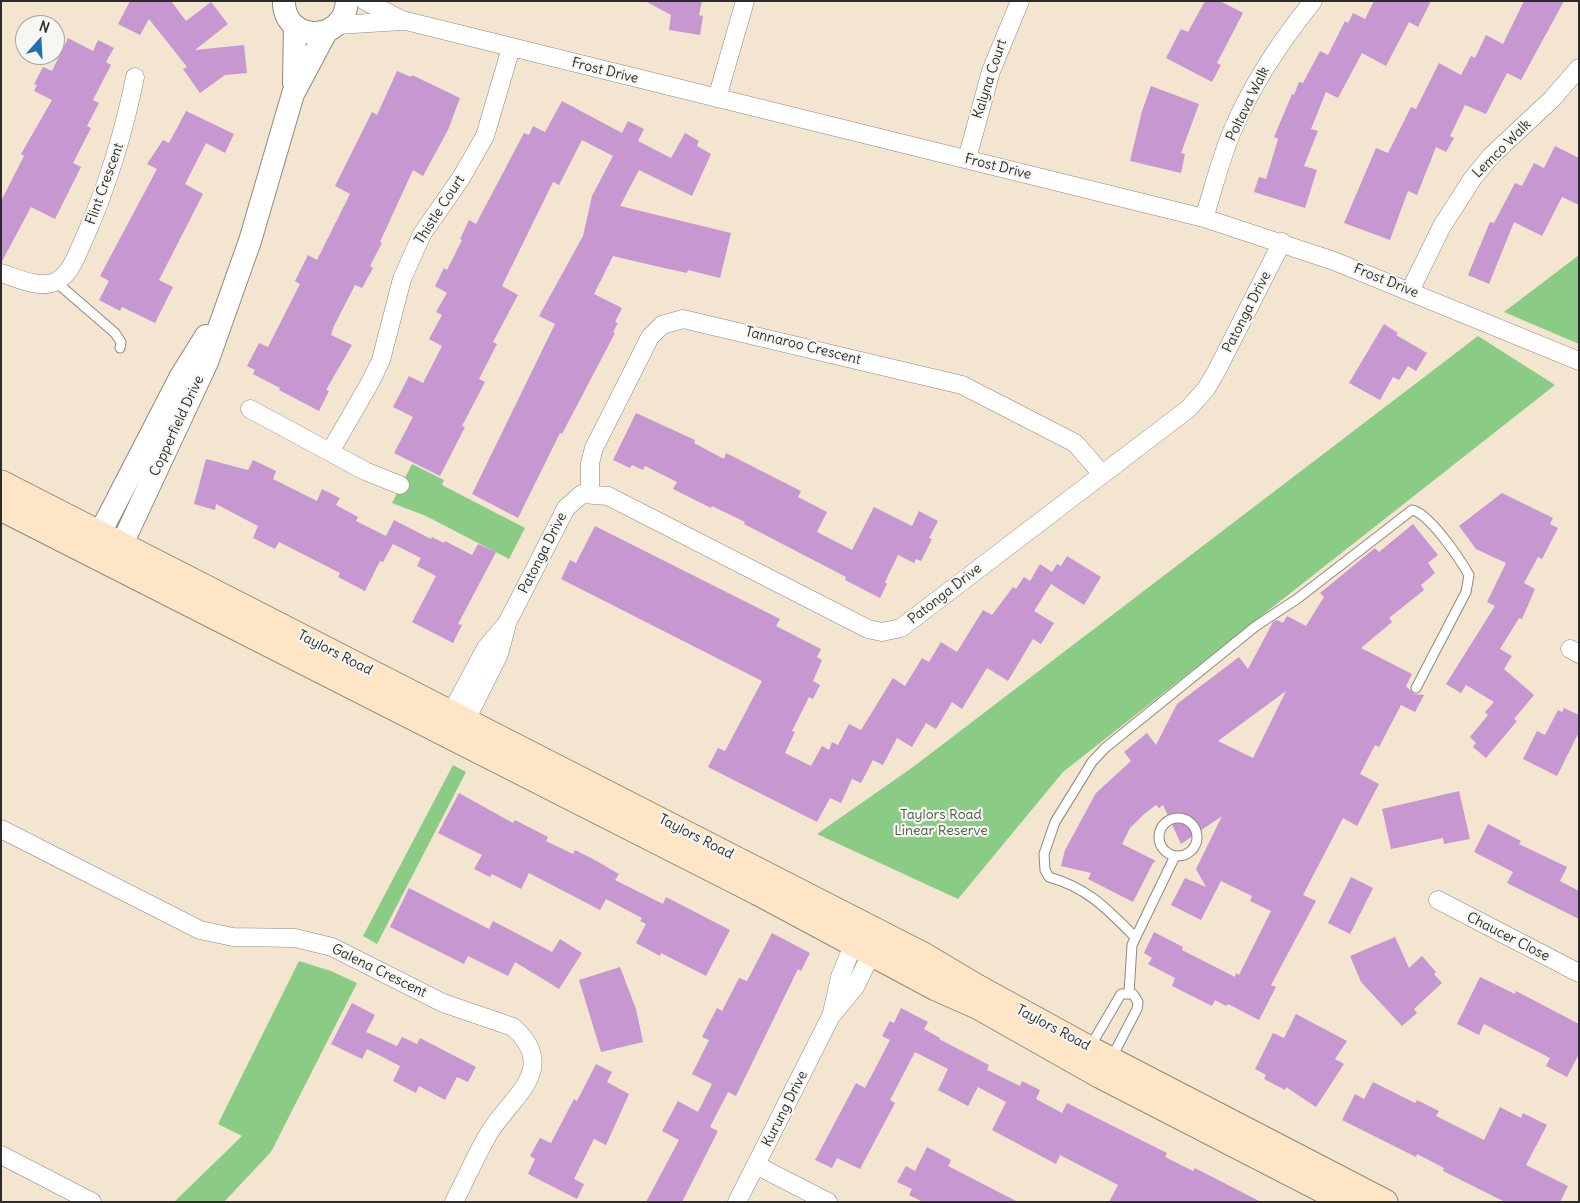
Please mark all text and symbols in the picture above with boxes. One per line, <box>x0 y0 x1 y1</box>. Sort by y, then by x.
north arrow <box>15 15 65 65</box>
text: N <box>37 17 52 37</box>
street label: Kalyna Court <box>969 37 1011 121</box>
street label: Frost Drive <box>570 55 640 87</box>
street label: Poltava Walk <box>1223 64 1273 144</box>
street label: Lemco Walk <box>1469 116 1535 182</box>
street label: Flint Crescent <box>82 141 128 227</box>
street label: Frost Drive <box>963 151 1033 183</box>
street label: Thistle Court <box>411 172 469 248</box>
street label: Frost Drive <box>1351 260 1421 302</box>
street label: Patonga Drive <box>1219 269 1275 355</box>
street label: Tannaroo Crescent <box>743 323 863 369</box>
street label: Copperfield Drive <box>146 373 208 479</box>
street label: Patonga Drive <box>515 510 571 596</box>
street label: Patonga Drive <box>905 560 985 628</box>
street label: Taylors Road <box>295 627 375 679</box>
park label: Taylors Road Linear Reserve <box>894 807 988 840</box>
street label: Taylors Road <box>656 811 736 863</box>
street label: Chaucer Close <box>1464 909 1552 965</box>
street label: Galena Crescent <box>329 941 429 1001</box>
street label: Taylors Road <box>1013 1001 1093 1055</box>
street label: Kurung Drive <box>759 1068 811 1150</box>

